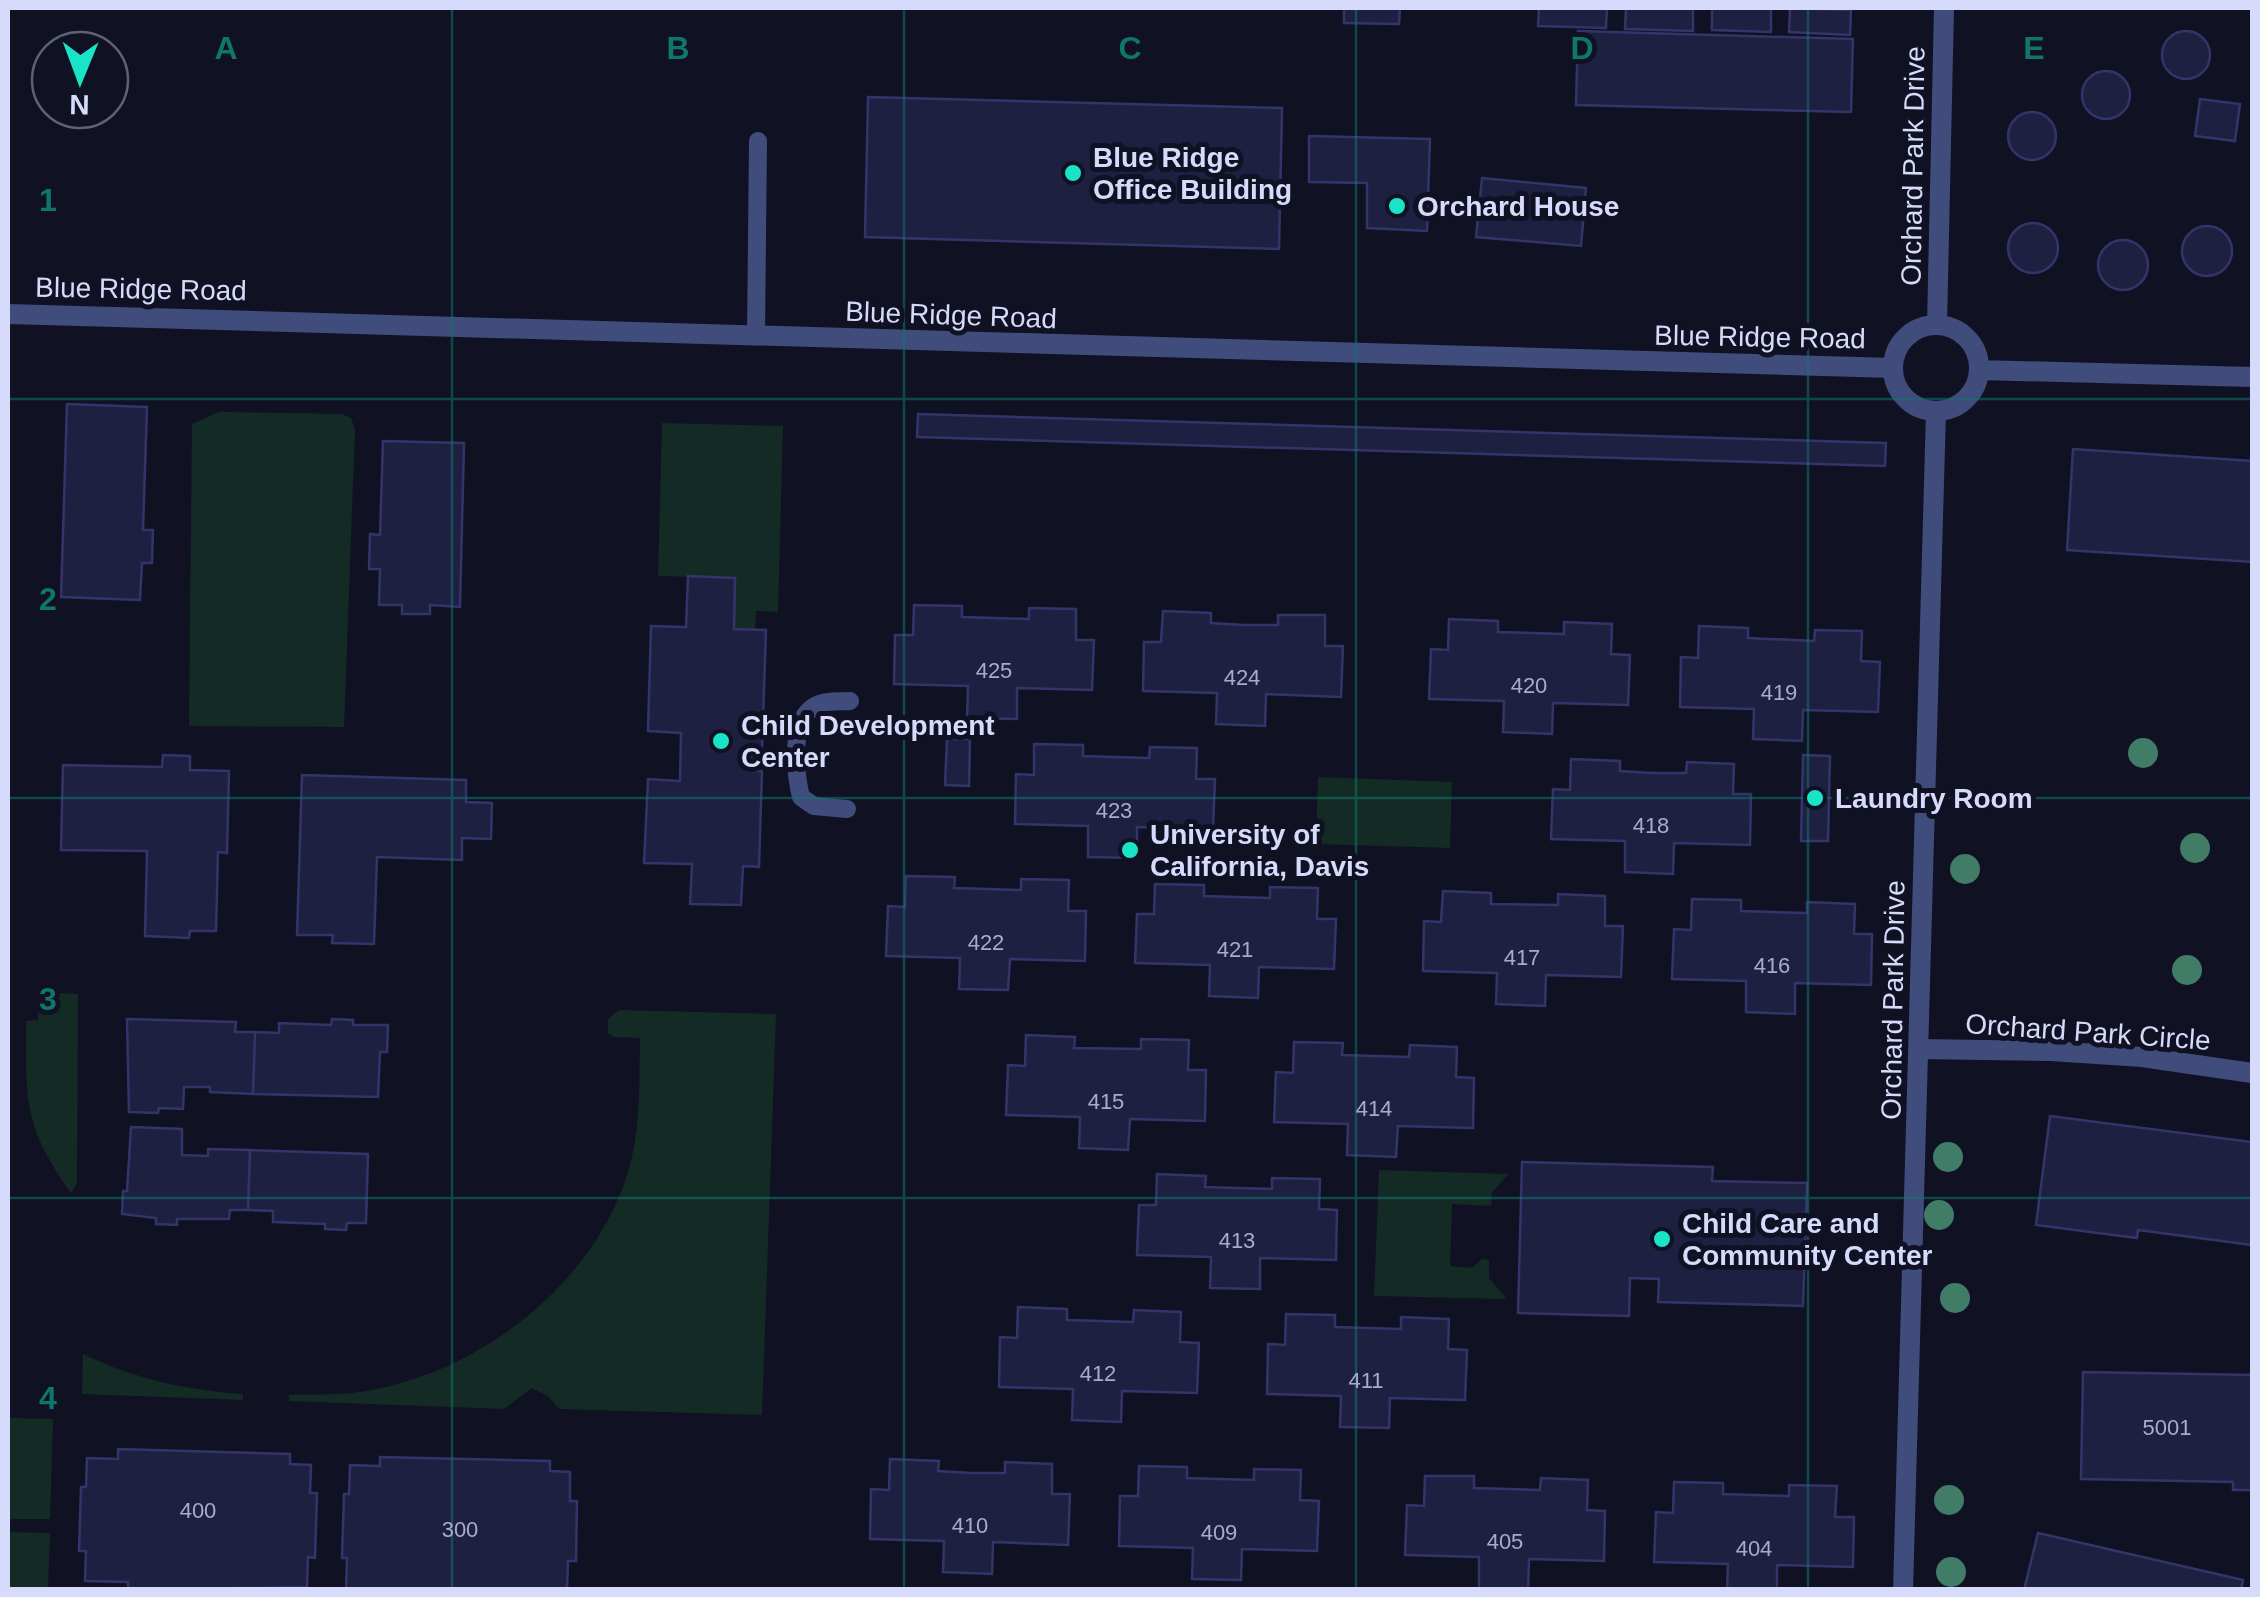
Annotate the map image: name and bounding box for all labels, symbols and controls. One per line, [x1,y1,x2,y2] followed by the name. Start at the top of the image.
[30,30,130,130] north arrow
[214,30,238,66] text: A
[666,30,690,66] text: B
[1118,30,1142,66] text: C
[1570,30,1594,66] text: D
[2023,30,2045,66] text: E
[1895,46,1931,286] street label: Orchard Park Drive
[69,89,90,120] text: N
[1093,142,1292,205] place label: Blue Ridge Office Building
[1062,162,1084,184] marker: Blue Ridge Office Building
[39,182,57,218] text: 1
[1417,191,1619,222] place label: Orchard House
[1386,195,1408,217] marker: Orchard House
[35,272,247,306] street label: Blue Ridge Road
[845,296,1057,334] street label: Blue Ridge Road
[1654,320,1866,354] street label: Blue Ridge Road
[39,581,57,617] text: 2
[976,658,1012,683] house number: 425
[1224,665,1260,690] house number: 424
[1511,673,1547,698] house number: 420
[1761,680,1797,705] house number: 419
[741,710,995,773] place label: Child Development Center
[710,730,732,752] marker: Child Development Center
[1835,783,2033,814] place label: Laundry Room
[1804,787,1826,809] marker: Laundry Room
[1096,798,1132,823] house number: 423
[1633,813,1669,838] house number: 418
[1150,819,1369,882] place label: University of California, Davis
[1119,839,1141,861] marker: University of California, Davis
[1875,880,1911,1120] street label: Orchard Park Drive
[968,930,1004,955] house number: 422
[1217,937,1253,962] house number: 421
[1504,945,1540,970] house number: 417
[1754,953,1790,978] house number: 416
[39,981,57,1017] text: 3
[1964,1008,2212,1056] street label: Orchard Park Circle
[1088,1089,1124,1114] house number: 415
[1356,1096,1392,1121] house number: 414
[1682,1208,1933,1271] place label: Child Care and Community Center
[1219,1228,1255,1253] house number: 413
[1651,1228,1673,1250] marker: Child Care and Community Center
[1080,1361,1116,1386] house number: 412
[1348,1368,1384,1393] house number: 411
[39,1380,57,1416] text: 4
[2143,1415,2191,1440] house number: 5001
[180,1498,216,1523] house number: 400
[952,1513,988,1538] house number: 410
[442,1517,478,1542] house number: 300
[1201,1520,1237,1545] house number: 409
[1487,1529,1523,1554] house number: 405
[1736,1536,1772,1561] house number: 404

